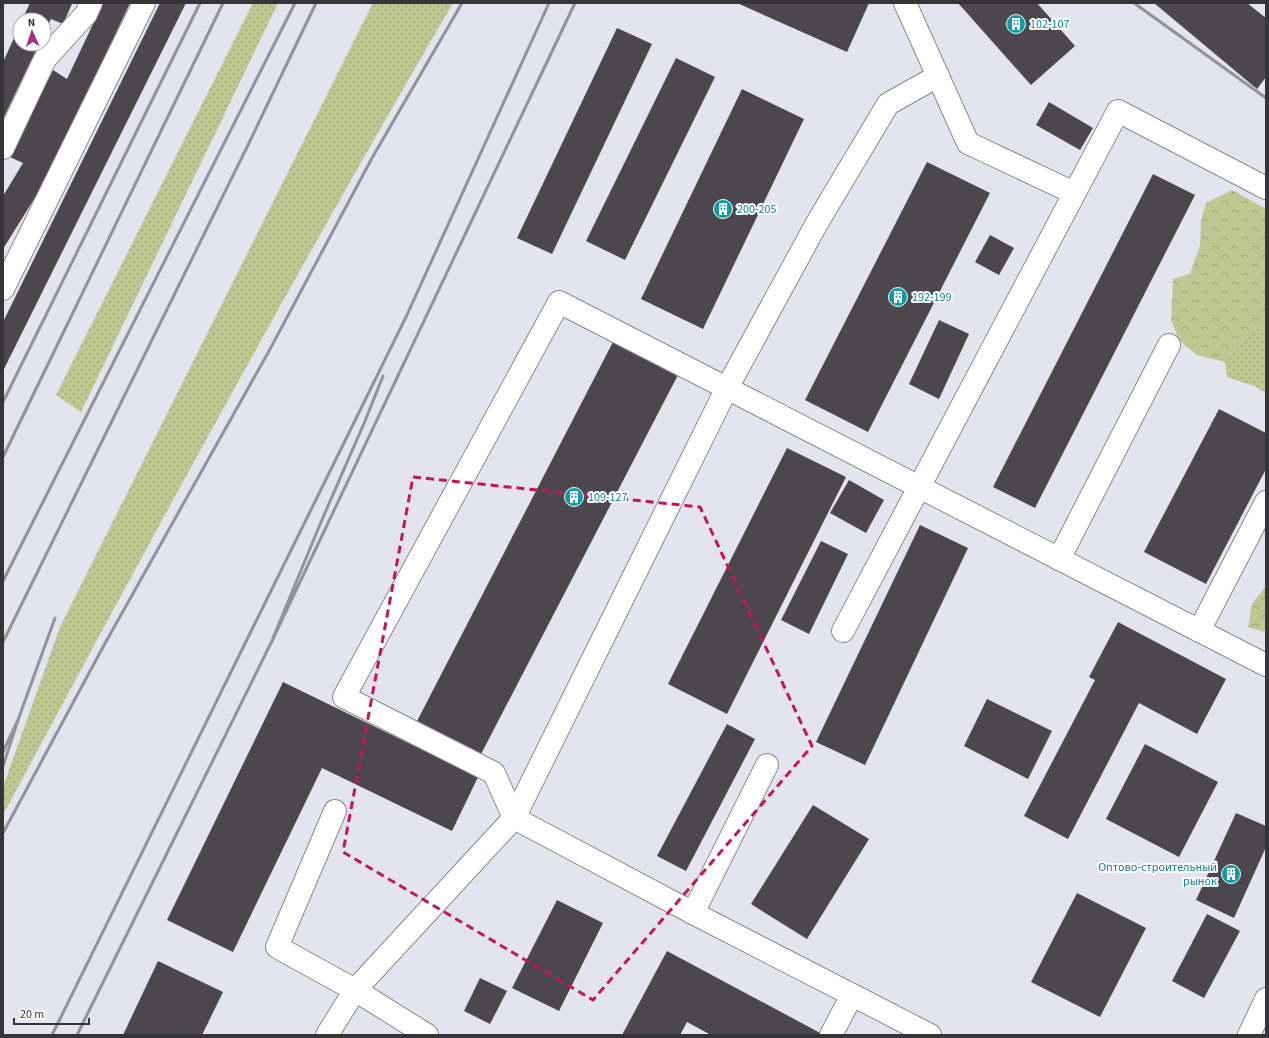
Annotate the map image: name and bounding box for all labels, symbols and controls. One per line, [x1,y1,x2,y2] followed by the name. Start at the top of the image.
[12,12,52,52] north arrow
[1005,13,1027,35] building icon: 102-107
[27,15,36,30] text: N
[1030,16,1070,33] place label: 102-107
[712,198,734,220] building icon: 200-205
[737,201,777,218] place label: 200-205
[887,286,909,308] building icon: 192-199
[912,289,952,306] place label: 192-199
[563,486,585,508] building icon: 109-127
[588,489,628,506] place label: 109-127
[1098,859,1217,890] place label: Оптово-строительный рынок
[1220,863,1242,885] building icon: Оптово-строительный рынок
[14,1000,89,1026] scale bar
[20,1006,44,1023] text: 20 m

